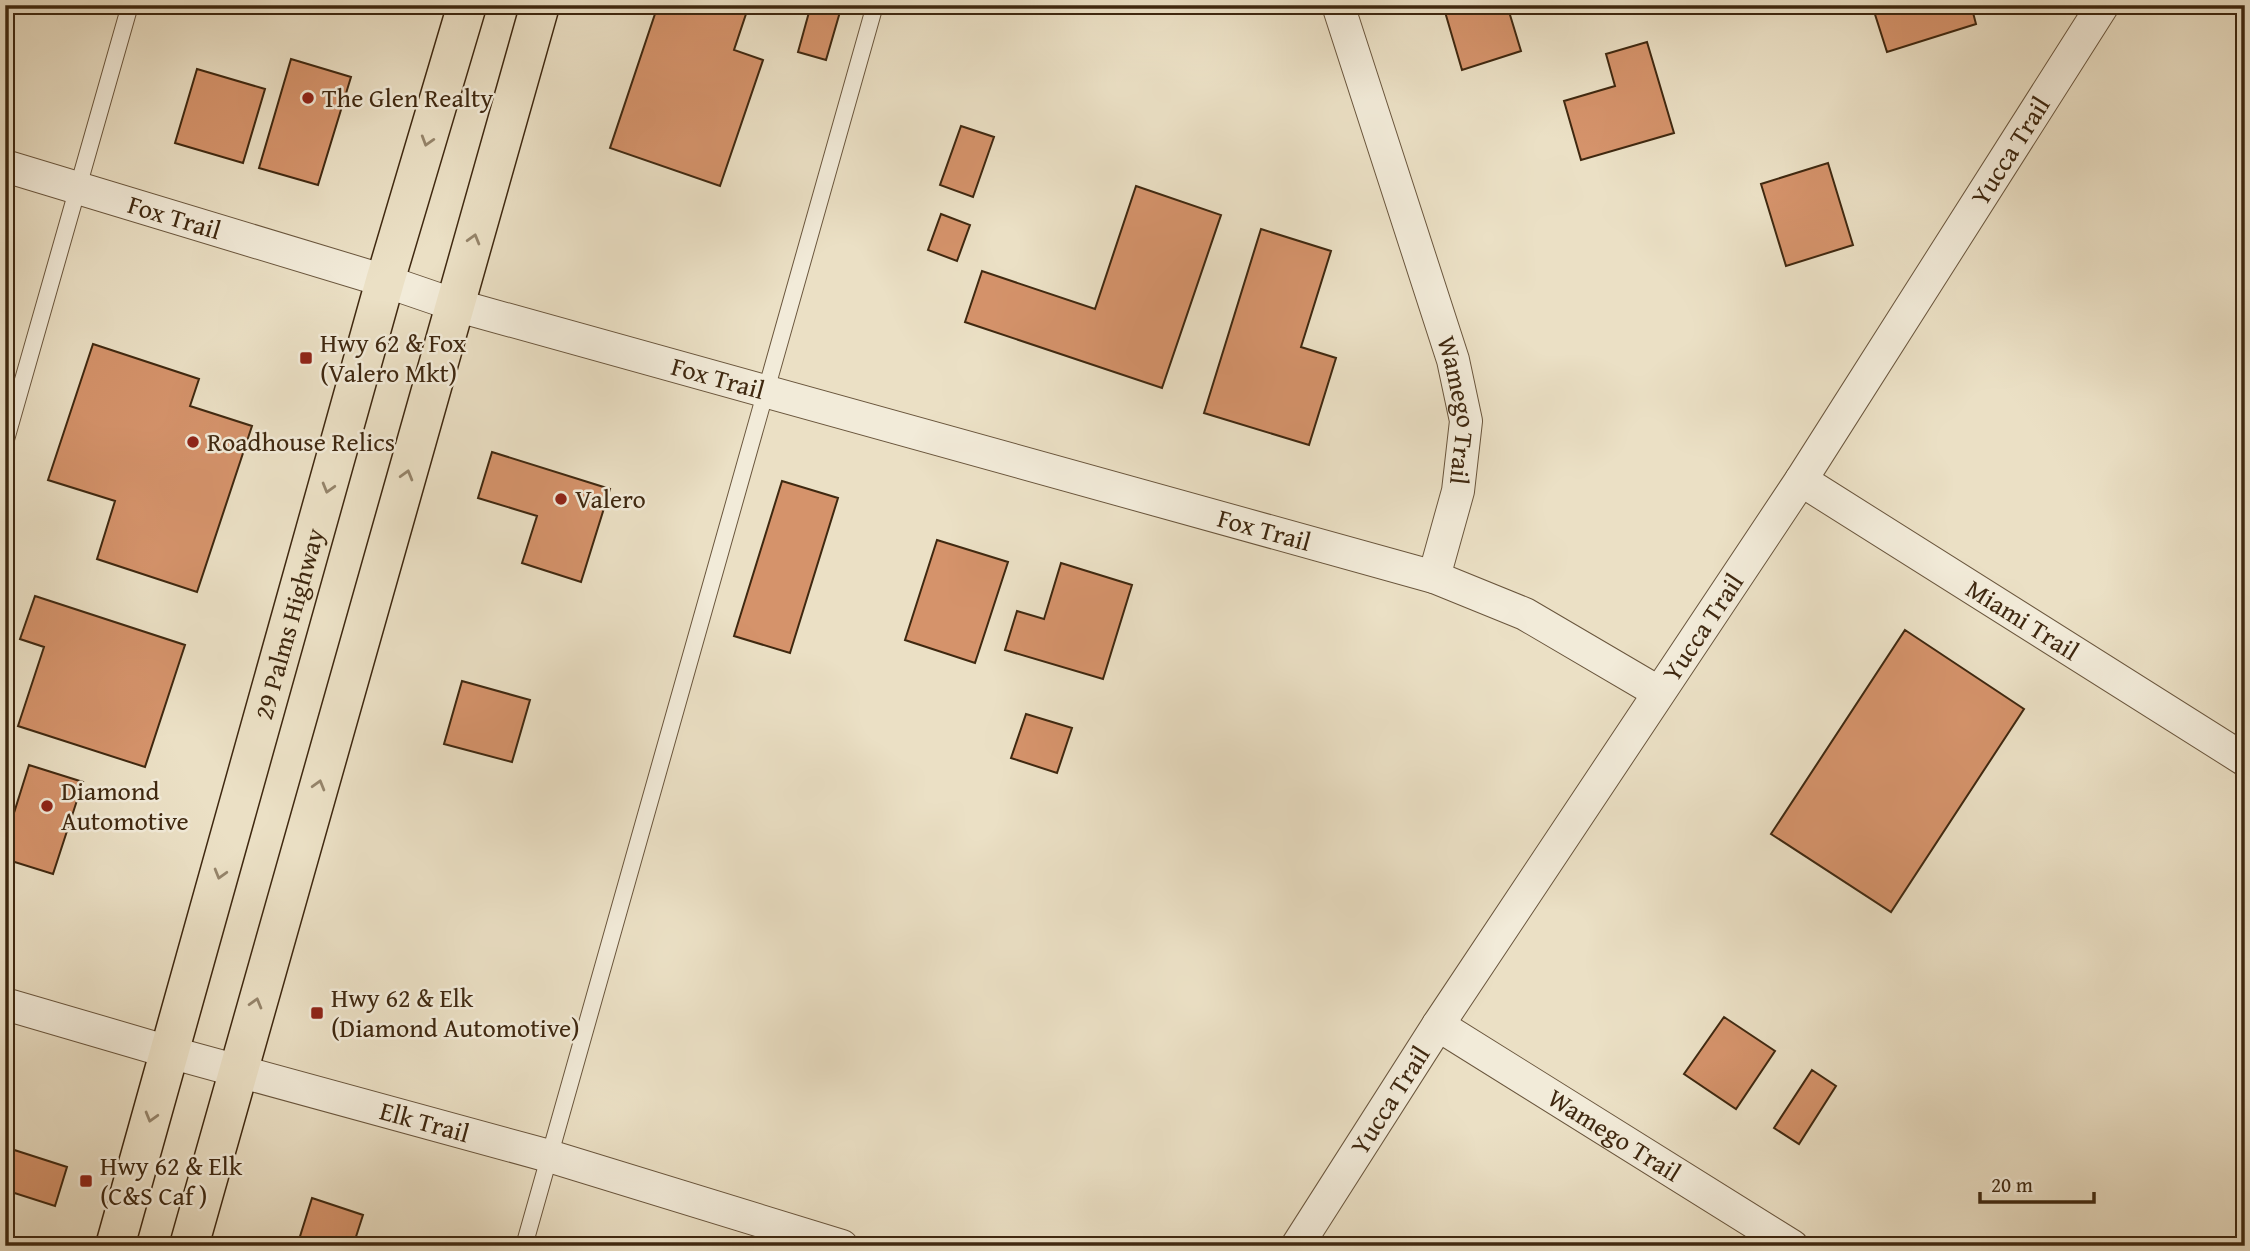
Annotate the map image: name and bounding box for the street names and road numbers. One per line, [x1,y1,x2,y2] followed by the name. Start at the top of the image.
[1960,88,2059,213] street label: Yucca Trail
[123,184,226,249] street label: Fox Trail
[1427,330,1487,487] street label: Wamego Trail
[667,346,769,409] street label: Fox Trail
[1213,498,1316,561] street label: Fox Trail
[243,524,334,724] street label: 29 Palms Highway
[1652,565,1753,689] street label: Yucca Trail
[1959,569,2087,670] street label: Miami Trail
[1340,1038,1439,1162] street label: Yucca Trail
[1540,1078,1689,1191] street label: Wamego Trail
[376,1091,474,1152] street label: Elk Trail

